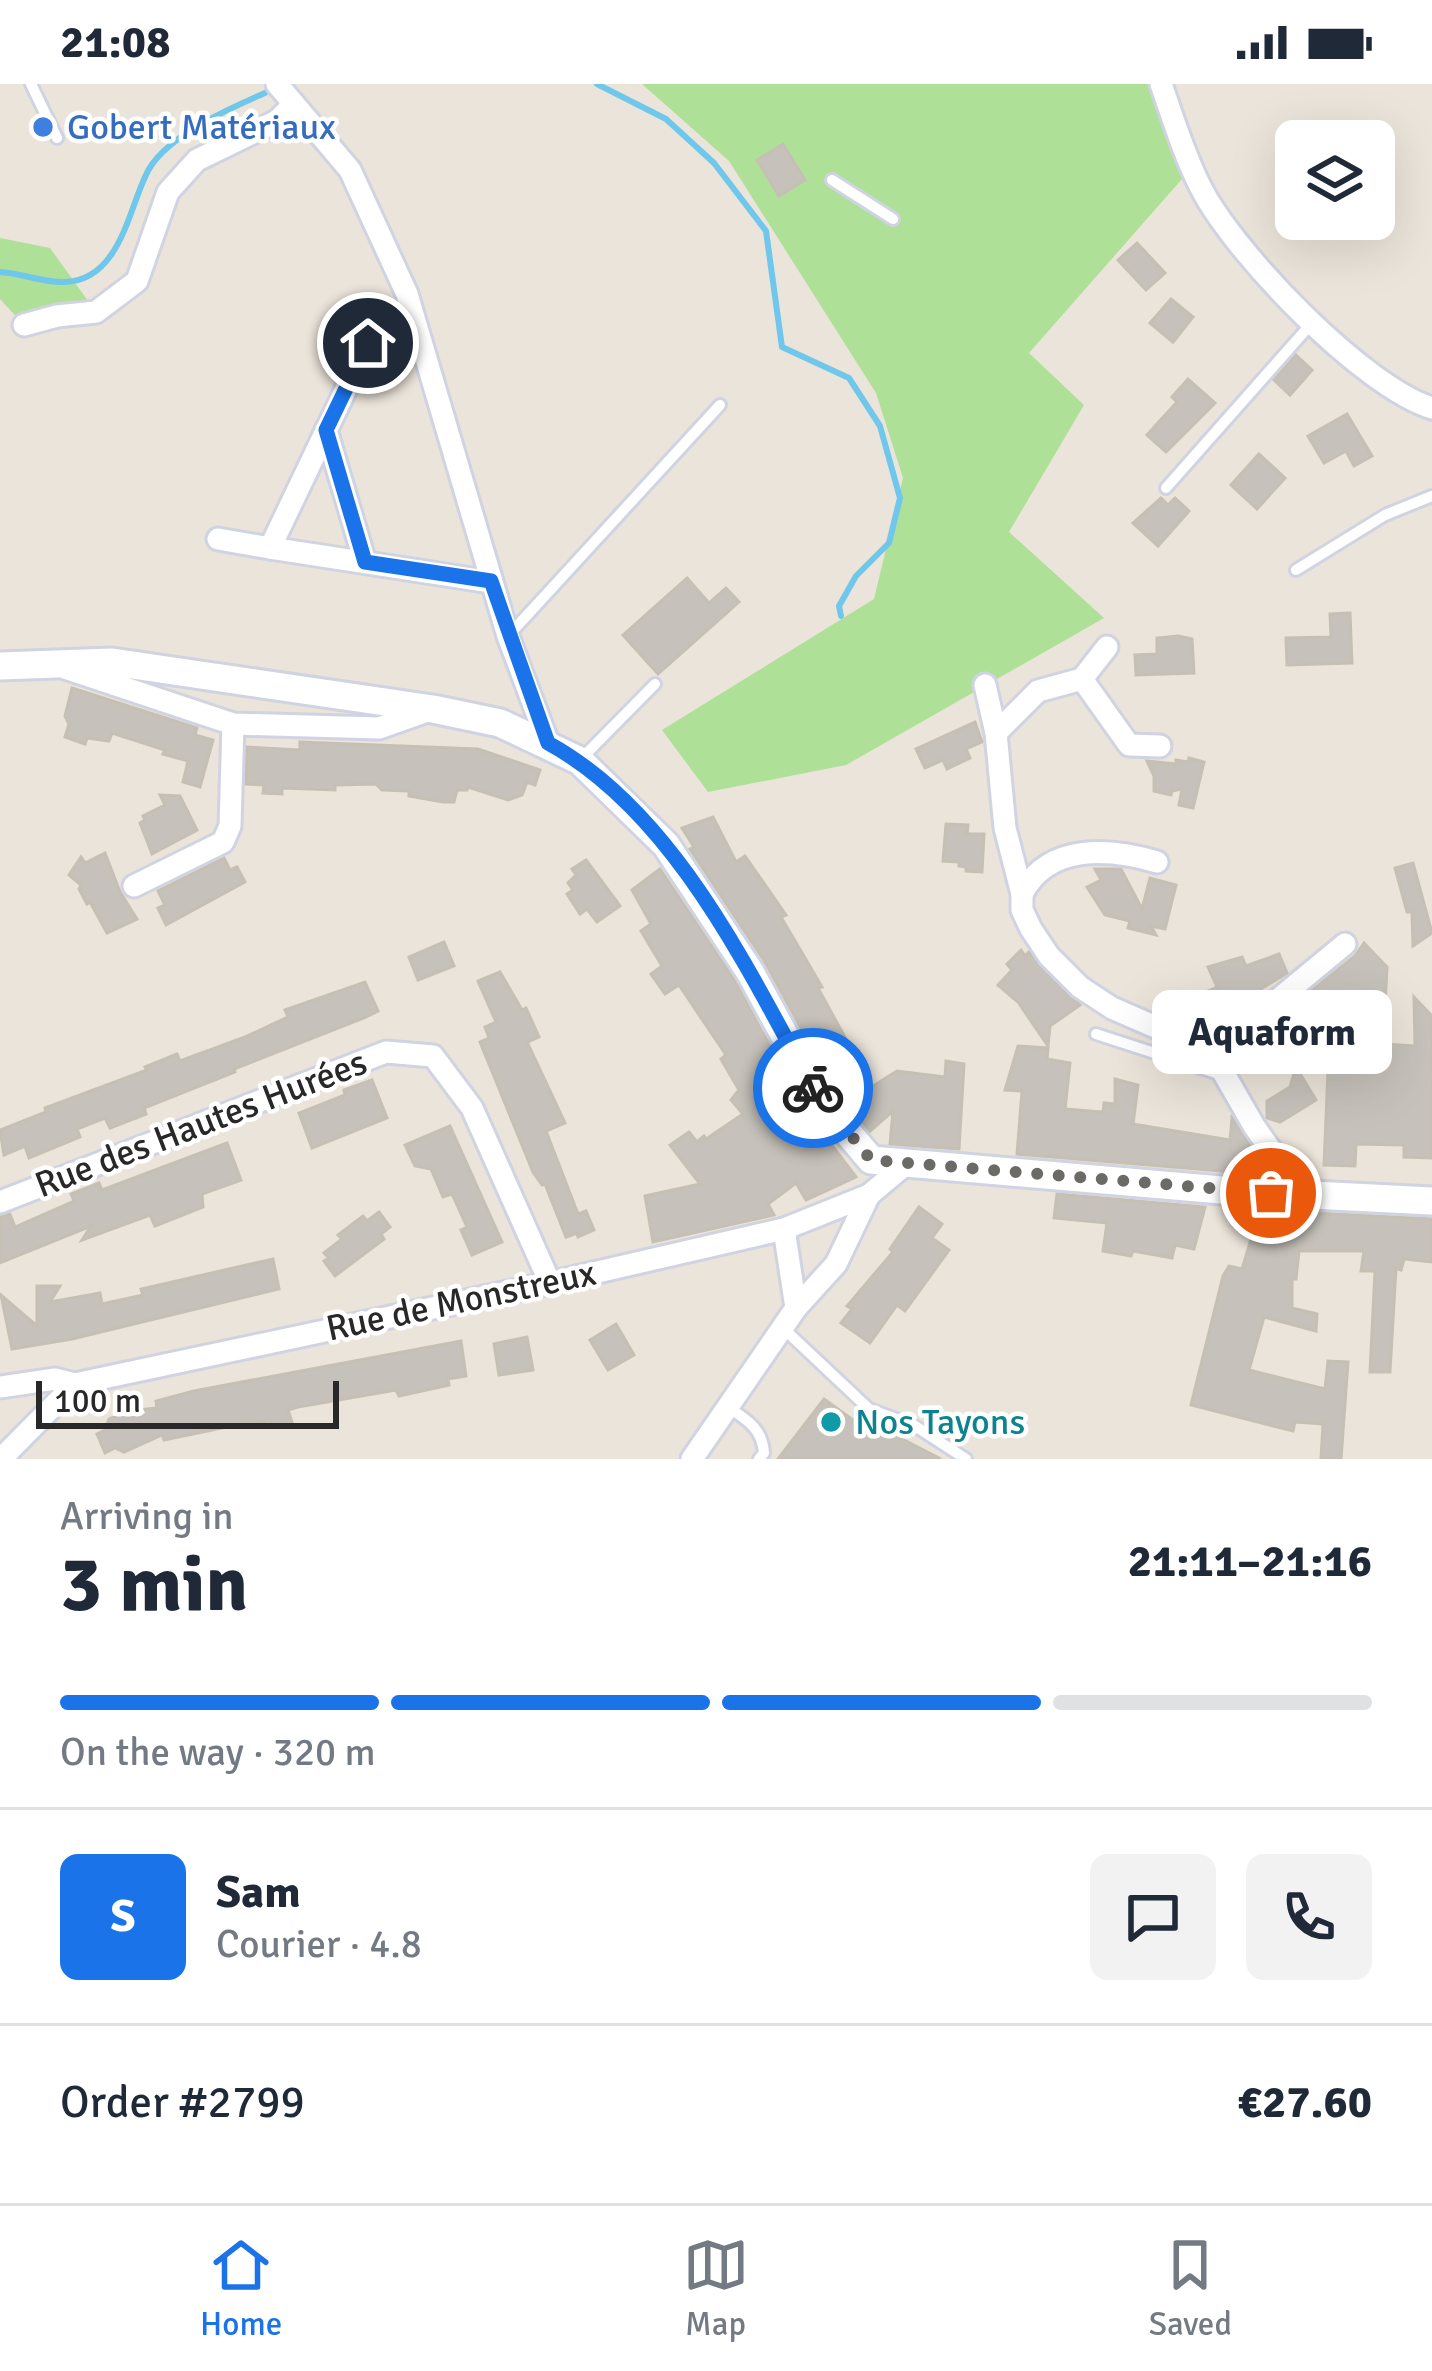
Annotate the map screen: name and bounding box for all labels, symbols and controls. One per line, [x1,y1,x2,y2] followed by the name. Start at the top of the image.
[60,15,170,70] text: 21:08
[67,105,336,150] place label: Gobert Matériaux
[30,114,56,140] marker: Gobert Matériaux
[1275,120,1395,240] map controls
[1275,120,1395,240] button: layers
[317,292,419,394] pin
[335,310,401,376] icon: home
[1151,989,1391,1073] callout: Aquaform
[1188,1008,1356,1056] text: Aquaform
[753,1028,873,1148] courier
[29,1040,373,1208] street label: Rue des Hautes Hurées
[780,1055,846,1121] icon: bike
[1220,1142,1322,1244] pin
[1238,1160,1304,1226] icon: bag
[322,1250,600,1351] street label: Rue de Monstreux
[36,1375,339,1428] scale bar
[54,1381,141,1422] text: 100 m
[855,1400,1025,1445] place label: Nos Tayons
[818,1409,844,1435] marker: Nos Tayons
[60,1492,234,1540] text: Arriving in
[1128,1534,1372,1589] text: 21:11–21:16
[60,1537,248,1633] text: 3 min
[60,1728,376,1776] text: On the way · 320 m
[1090,1854,1216,1980] button: chat
[1246,1854,1372,1980] button: phone
[216,1865,301,1920] text: Sam
[110,1889,136,1944] text: S
[216,1920,422,1968] text: Courier · 4.8
[60,2075,305,2130] text: Order #2799
[1238,2075,1372,2130] text: €27.60
[200,2232,282,2345] tab: Home
[683,2232,749,2345] tab: Map
[1149,2232,1232,2345] tab: Saved

